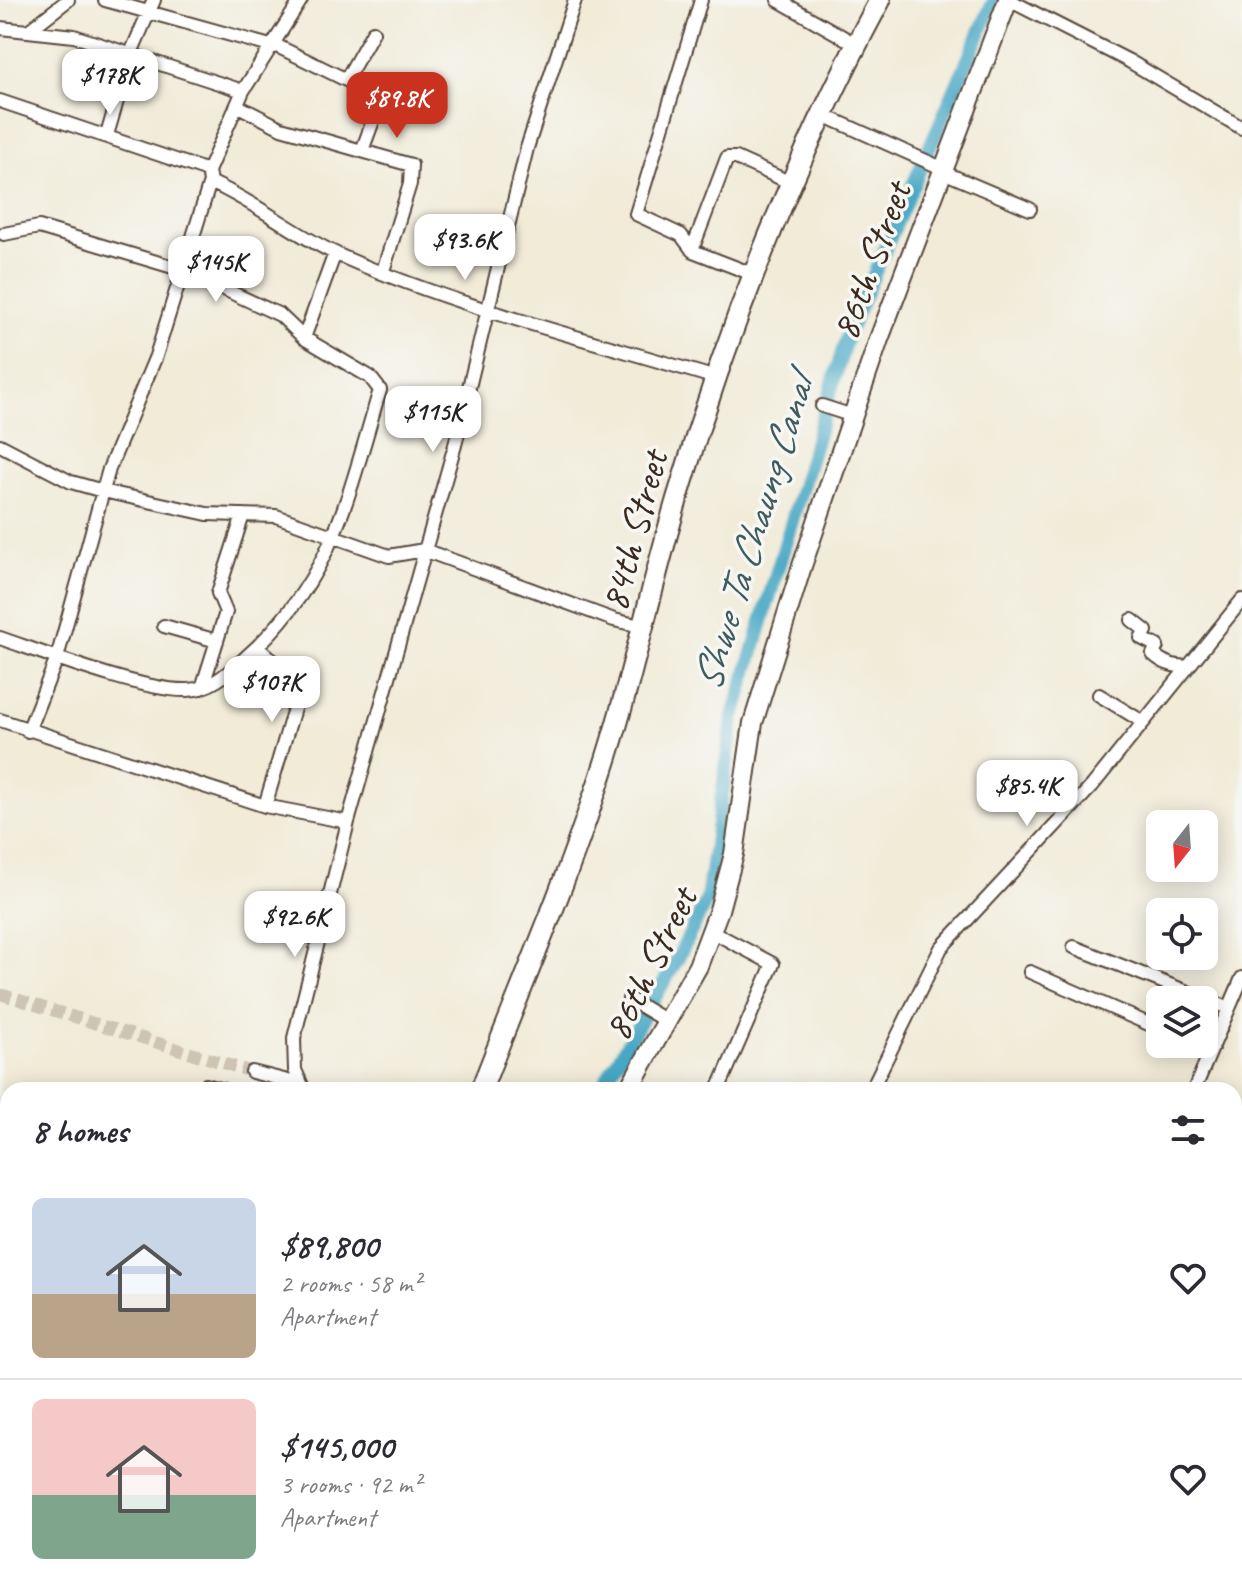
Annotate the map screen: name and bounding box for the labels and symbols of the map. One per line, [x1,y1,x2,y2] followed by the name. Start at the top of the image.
[54,49,166,117] pin: $178K
[332,72,462,140] pin: $89.8K
[820,172,924,346] street label: 86th Street
[400,214,530,282] pin: $93.6K
[160,236,272,304] pin: $145K
[680,359,830,697] water label: Shwe Ta Chaung Canal
[377,386,489,454] pin: $115K
[589,442,680,616] street label: 84th Street
[216,656,328,724] pin: $107K
[962,760,1092,828] pin: $85.4K
[1146,810,1218,882] north arrow
[592,876,710,1048] street label: 86th Street
[230,891,360,959] pin: $92.6K

